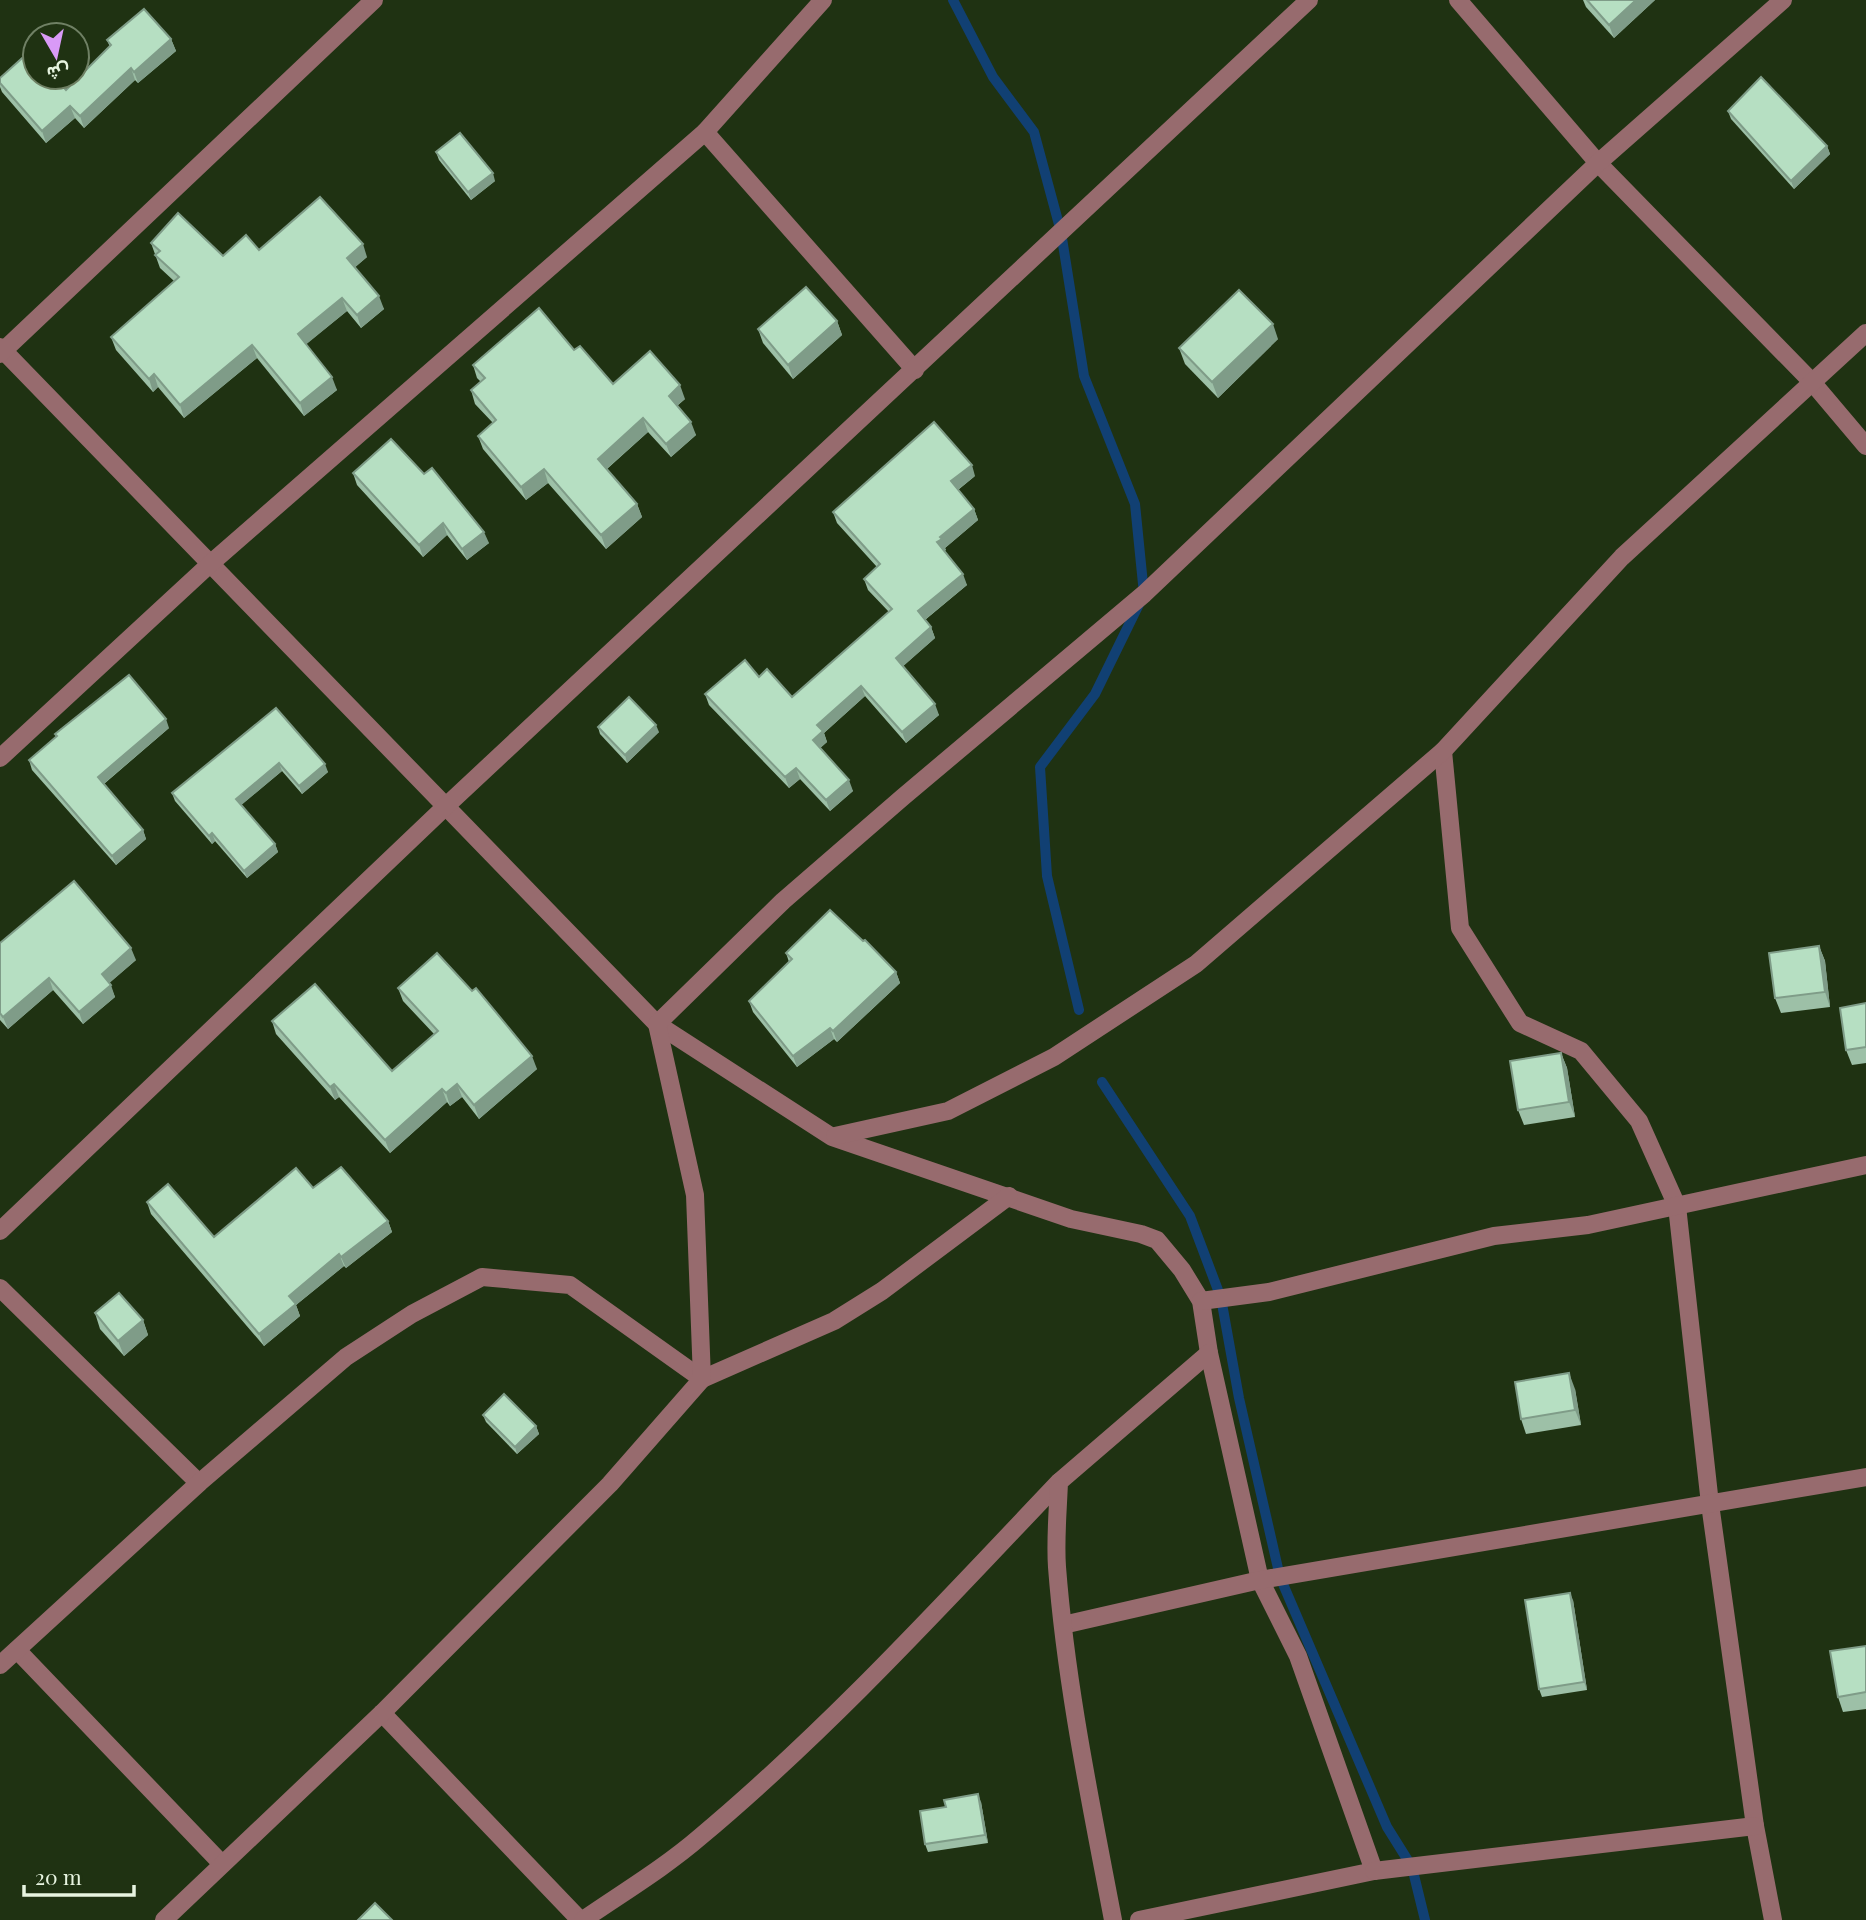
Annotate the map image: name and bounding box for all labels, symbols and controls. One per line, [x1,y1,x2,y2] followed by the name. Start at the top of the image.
[21,21,91,91] north arrow
[45,59,72,88] text: ش
[24,1854,135,1898] scale bar
[35,1862,82,1890] text: 20 m

